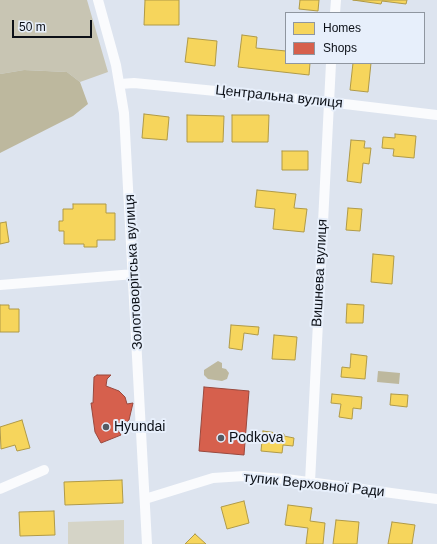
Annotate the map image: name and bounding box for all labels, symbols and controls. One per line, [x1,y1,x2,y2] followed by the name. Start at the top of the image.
[14,12,94,38] scale bar
[285,12,425,64] legend
[19,20,46,34] text: 50 m
[323,21,361,35] text: Homes
[323,41,357,55] text: Shops
[214,82,344,112] street label: Центральна вулиця
[122,194,146,350] street label: Золотоворітська вулиця
[309,218,331,328] street label: Вишнева вулиця
[114,419,165,435] place label: Hyundai
[101,422,111,432] marker: Hyundai
[229,430,283,446] place label: Podkova
[216,433,226,443] marker: Podkova
[243,469,385,501] street label: тупик Верховної Ради

